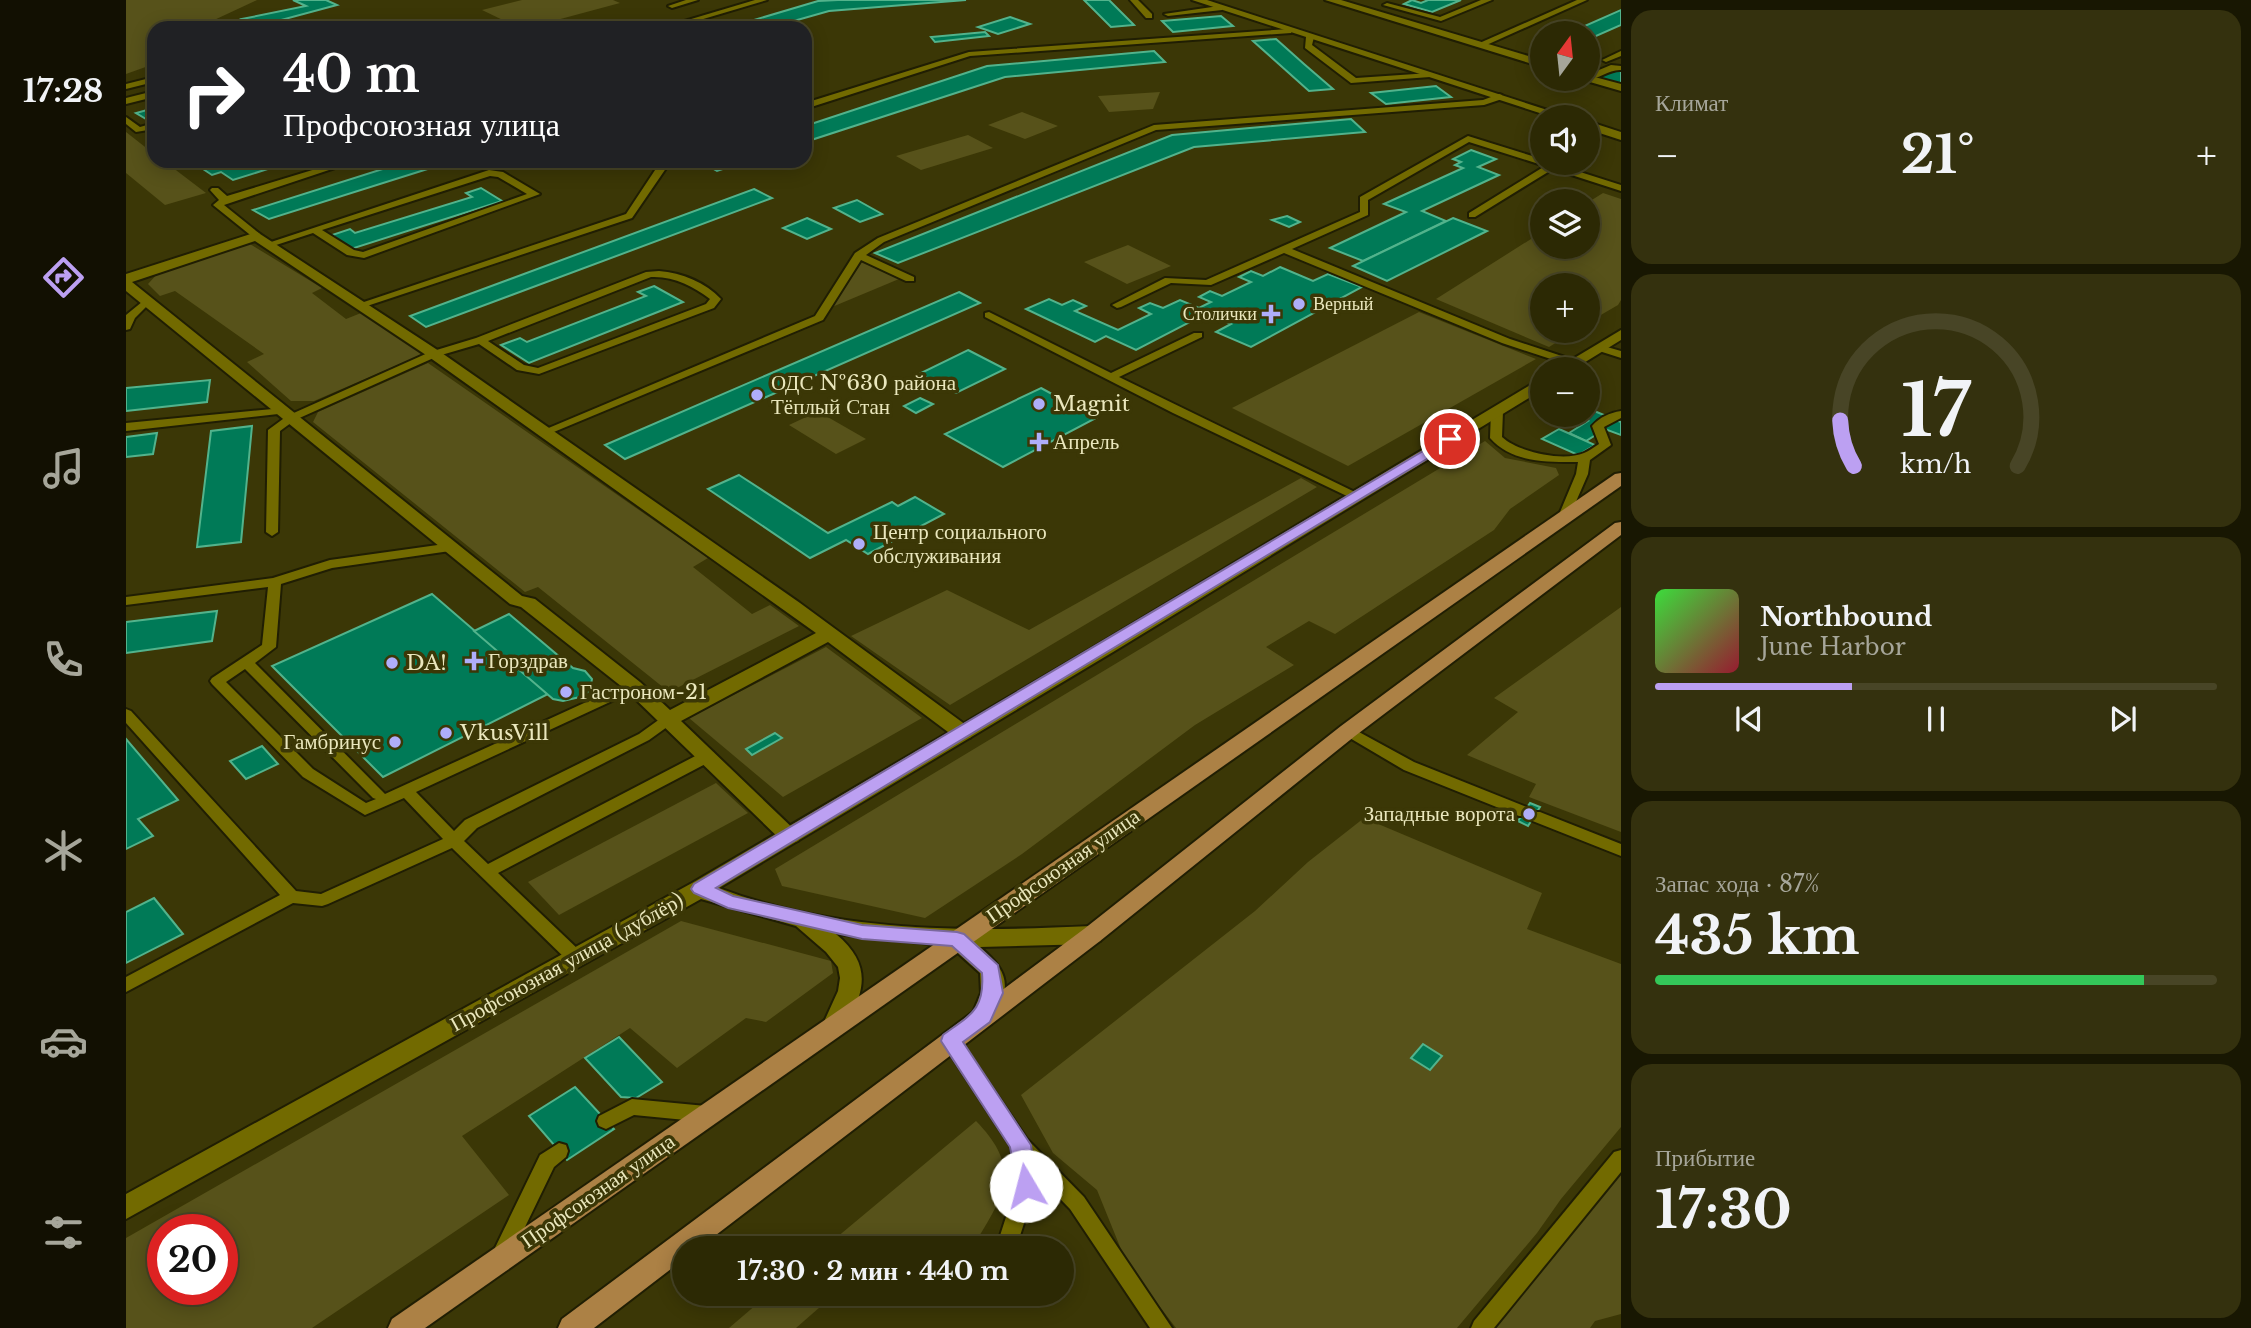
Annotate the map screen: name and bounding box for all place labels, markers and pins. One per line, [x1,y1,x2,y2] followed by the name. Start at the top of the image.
[1313,293,1374,315] place label: Верный
[1291,296,1307,312] marker: Верный
[1183,303,1257,325] place label: Столички
[1263,306,1279,322] marker: Столички
[771,370,957,420] place label: ОДС №630 района Тёплый Стан
[749,387,765,403] marker: ОДС №630 района Тёплый Стан
[1053,391,1130,417] place label: Magnit
[1031,396,1047,412] marker: Magnit
[1420,409,1480,469] pin
[1053,429,1119,455] place label: Апрель
[1031,434,1047,450] marker: Апрель
[873,519,1047,569] place label: Центр социального обслуживания
[851,536,867,552] marker: Центр социального обслуживания
[488,648,568,674] place label: Горздрав
[406,650,447,676] place label: DA!
[466,653,482,669] marker: Горздрав
[384,655,400,671] marker: DA!
[580,679,707,705] place label: Гастроном-21
[558,684,574,700] marker: Гастроном-21
[459,720,549,746] place label: VkusVill
[438,725,454,741] marker: VkusVill
[283,729,381,755] place label: Гамбринус
[387,734,403,750] marker: Гамбринус
[1364,801,1516,827] place label: Западные ворота
[1521,806,1537,822] marker: Западные ворота

